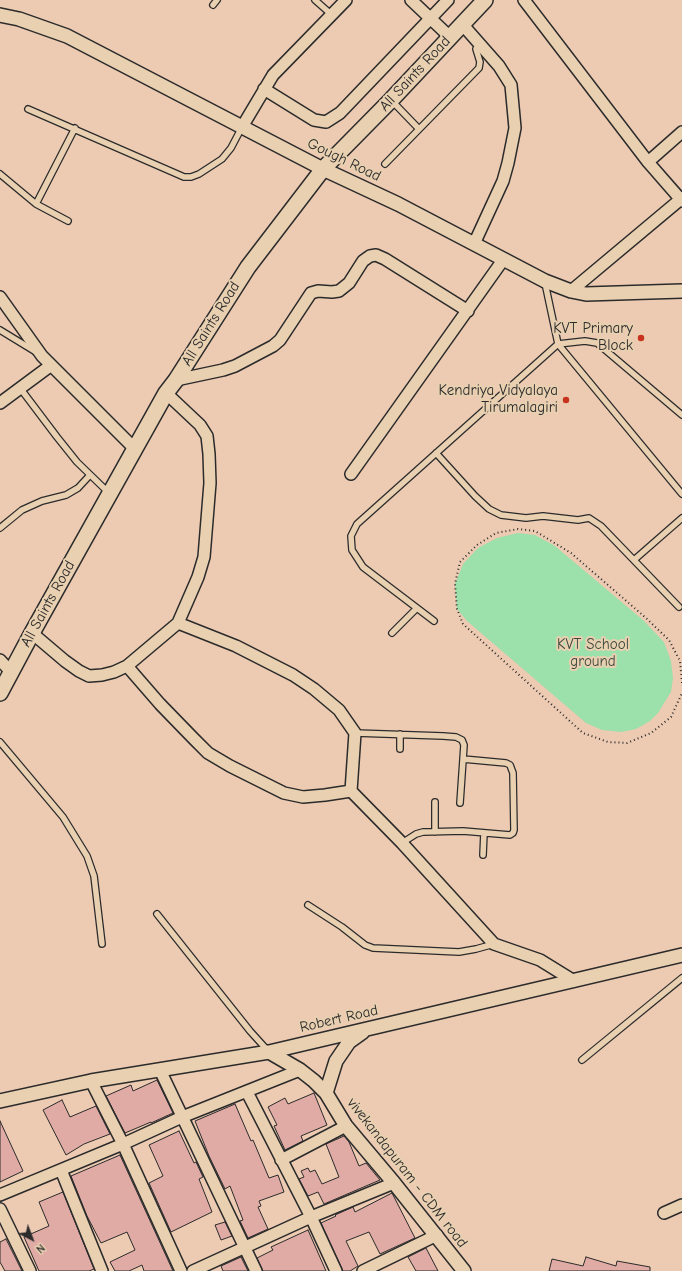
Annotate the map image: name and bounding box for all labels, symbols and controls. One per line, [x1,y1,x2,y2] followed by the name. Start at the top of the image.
[376,33,454,115] street label: All Saints Road
[304,134,384,186] street label: Gough Road
[178,279,244,369] street label: All Saints Road
[553,320,633,355] place label: KVT Primary Block
[636,333,646,343] marker: KVT Primary Block
[438,382,558,417] place label: Kendriya Vidyalaya Tirumalagiri
[561,395,571,405] marker: Kendriya Vidyalaya Tirumalagiri
[17,558,79,650] street label: All Saints Road
[557,636,629,671] park label: KVT School ground
[298,1001,380,1037] street label: Robert Road
[343,1095,471,1251] street label: vivekandapuram - CDM road
[12,1219,52,1259] north arrow
[33,1241,47,1256] text: N

